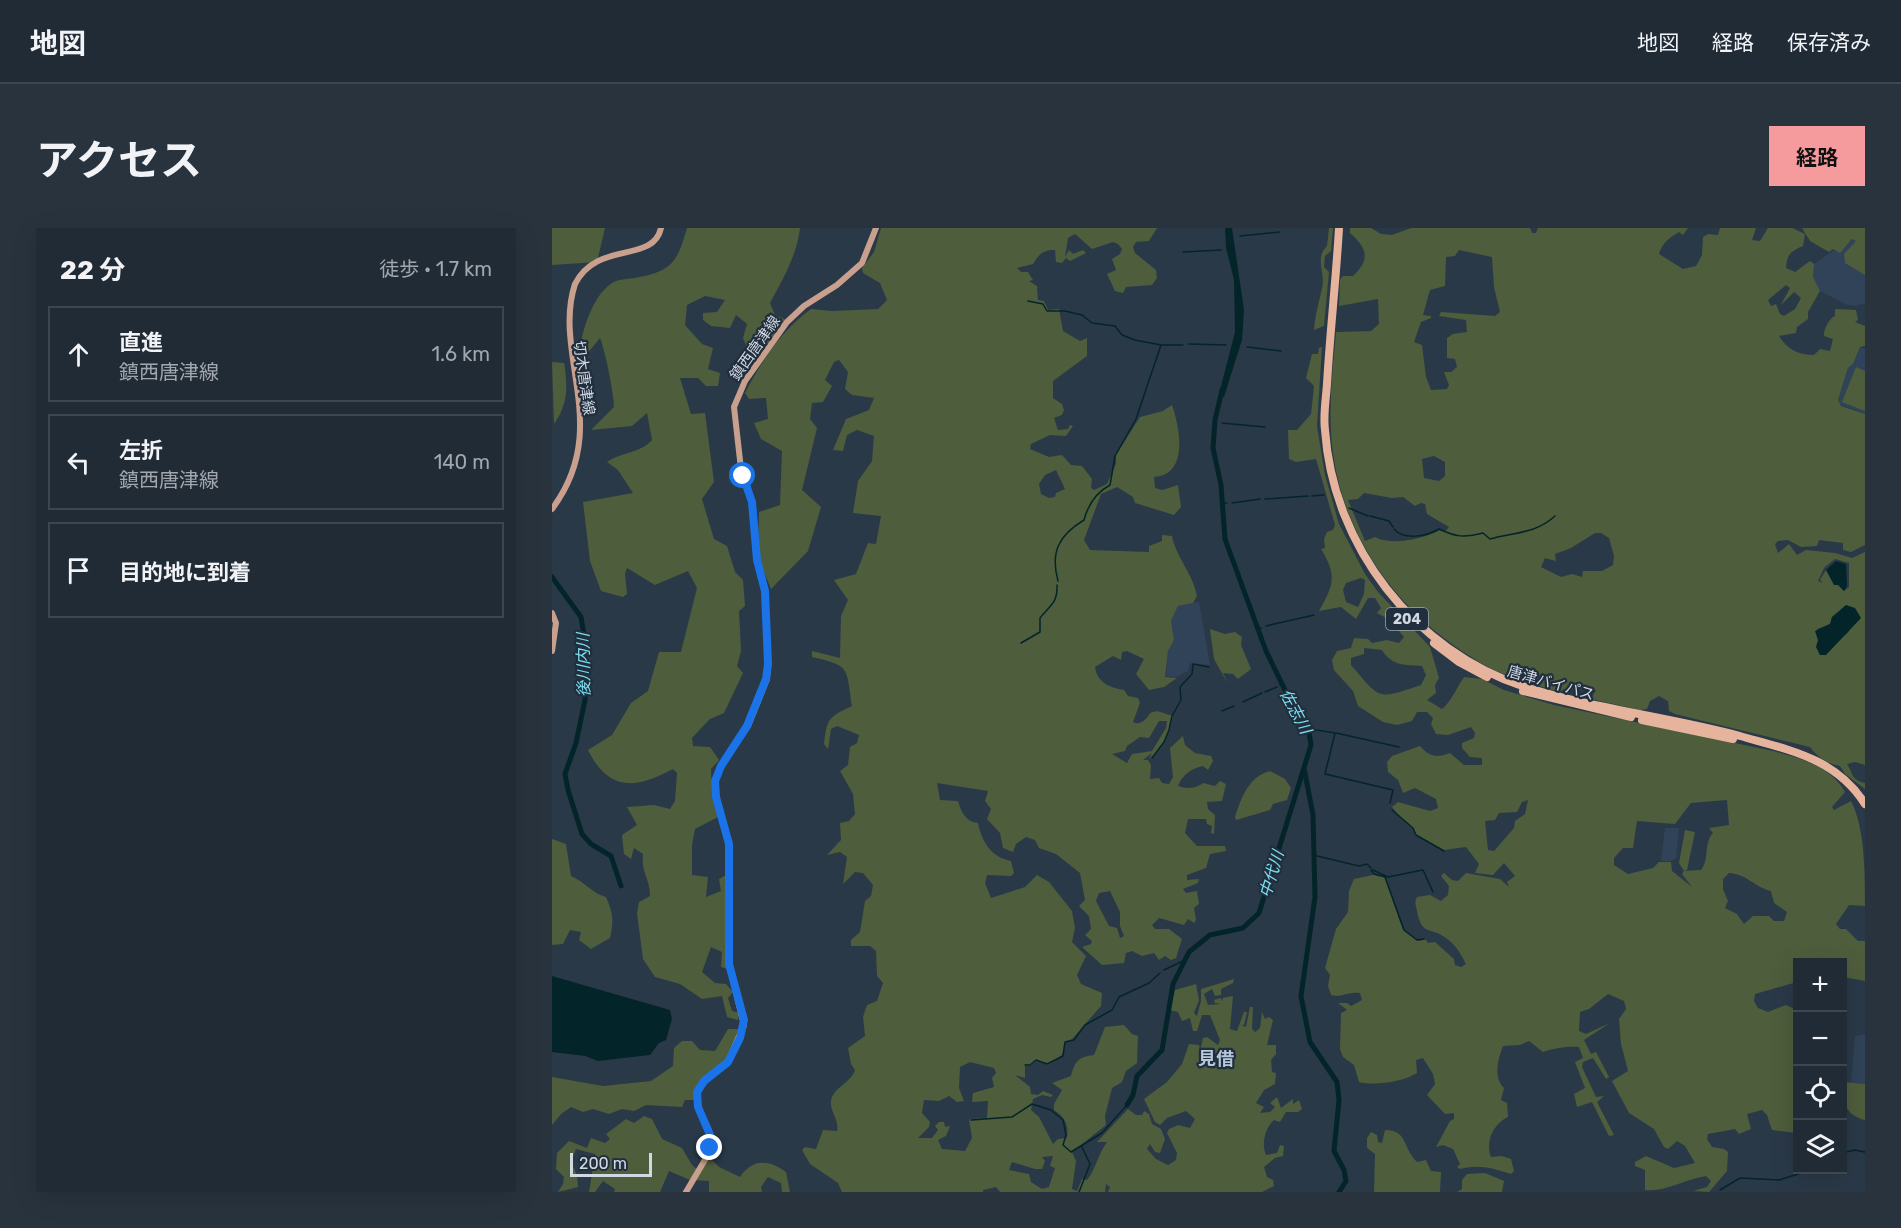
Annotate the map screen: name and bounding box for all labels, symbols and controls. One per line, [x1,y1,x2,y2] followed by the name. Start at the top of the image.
[30,27,86,60] text: 地図
[1637,30,1679,55] text: 地図
[1712,30,1754,55] text: 経路
[1787,30,1871,55] text: 保存済み
[1769,126,1865,186] button: 経路
[36,136,202,186] text: アクセス
[60,255,125,286] text: 22 分
[379,257,492,281] text: 徒歩 · 1.7 km
[726,312,784,384] street label: 鎮西唐津線
[119,329,163,356] text: 直進
[62,338,95,371] icon: ahead
[570,340,598,416] street label: 切木唐津線
[432,342,490,366] text: 1.6 km
[119,360,219,384] text: 鎮西唐津線
[119,437,163,464] text: 左折
[62,446,95,479] icon: left
[434,450,490,474] text: 140 m
[729,462,755,488] route start
[119,468,219,492] text: 鎮西唐津線
[62,554,95,587] icon: arrive
[119,559,251,586] text: 目的地に到着
[1386,608,1428,630] road number: 204
[573,631,594,697] water label: 後川内川
[1505,662,1597,704] street label: 唐津バイパス
[1276,686,1316,739] water label: 佐志川
[1255,847,1288,900] water label: 中代川
[1793,958,1847,1174] map controls
[1793,958,1847,1012] button: +
[1793,1012,1847,1066] button: −
[1198,1048,1234,1070] district label: 見借
[1793,1066,1847,1120] button: locate
[1793,1120,1847,1174] button: layers
[696,1134,722,1160] route end
[570,1150,652,1178] scale bar
[579,1154,627,1173] text: 200 m

